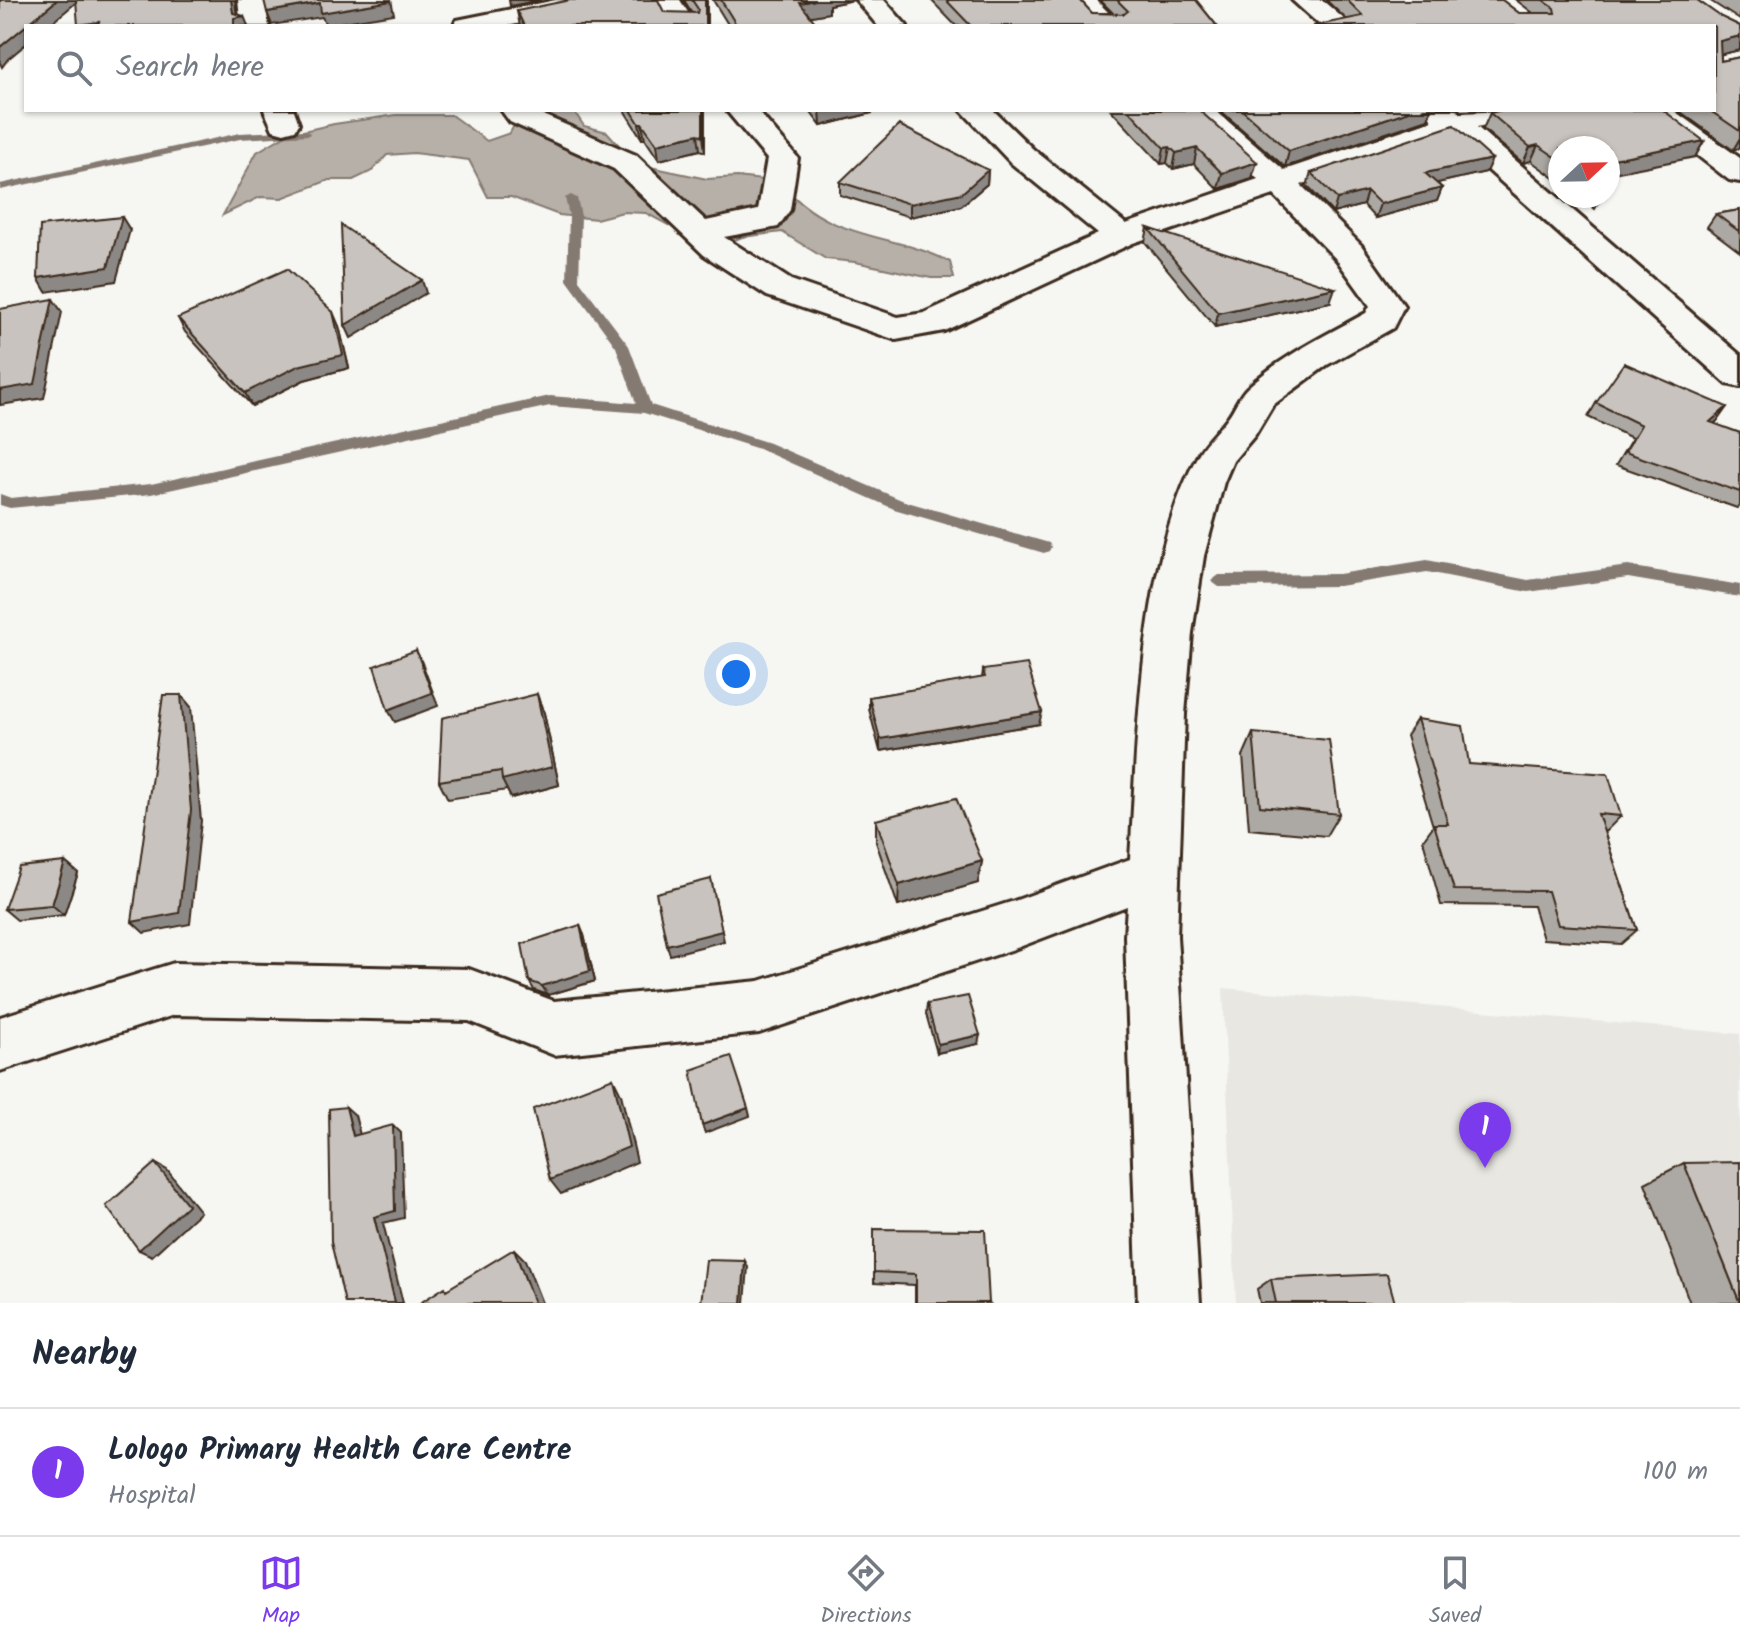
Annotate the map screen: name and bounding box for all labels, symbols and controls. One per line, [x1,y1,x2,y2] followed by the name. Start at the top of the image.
[24,24,1716,112] search box
[116,44,264,92] text: Search here
[52,46,96,90] icon: search
[1548,136,1620,208] north arrow
[716,654,756,694] your location
[1459,1102,1511,1168] pin: 1
[32,1328,137,1382] text: Nearby
[108,1427,571,1475] text: Lologo Primary Health Care Centre
[54,1451,62,1493] text: 1
[1643,1451,1708,1493] text: 100 m
[108,1475,196,1517] text: Hospital
[259,1551,303,1634] tab: Map
[820,1551,912,1634] tab: Directions
[1429,1551,1481,1634] tab: Saved

